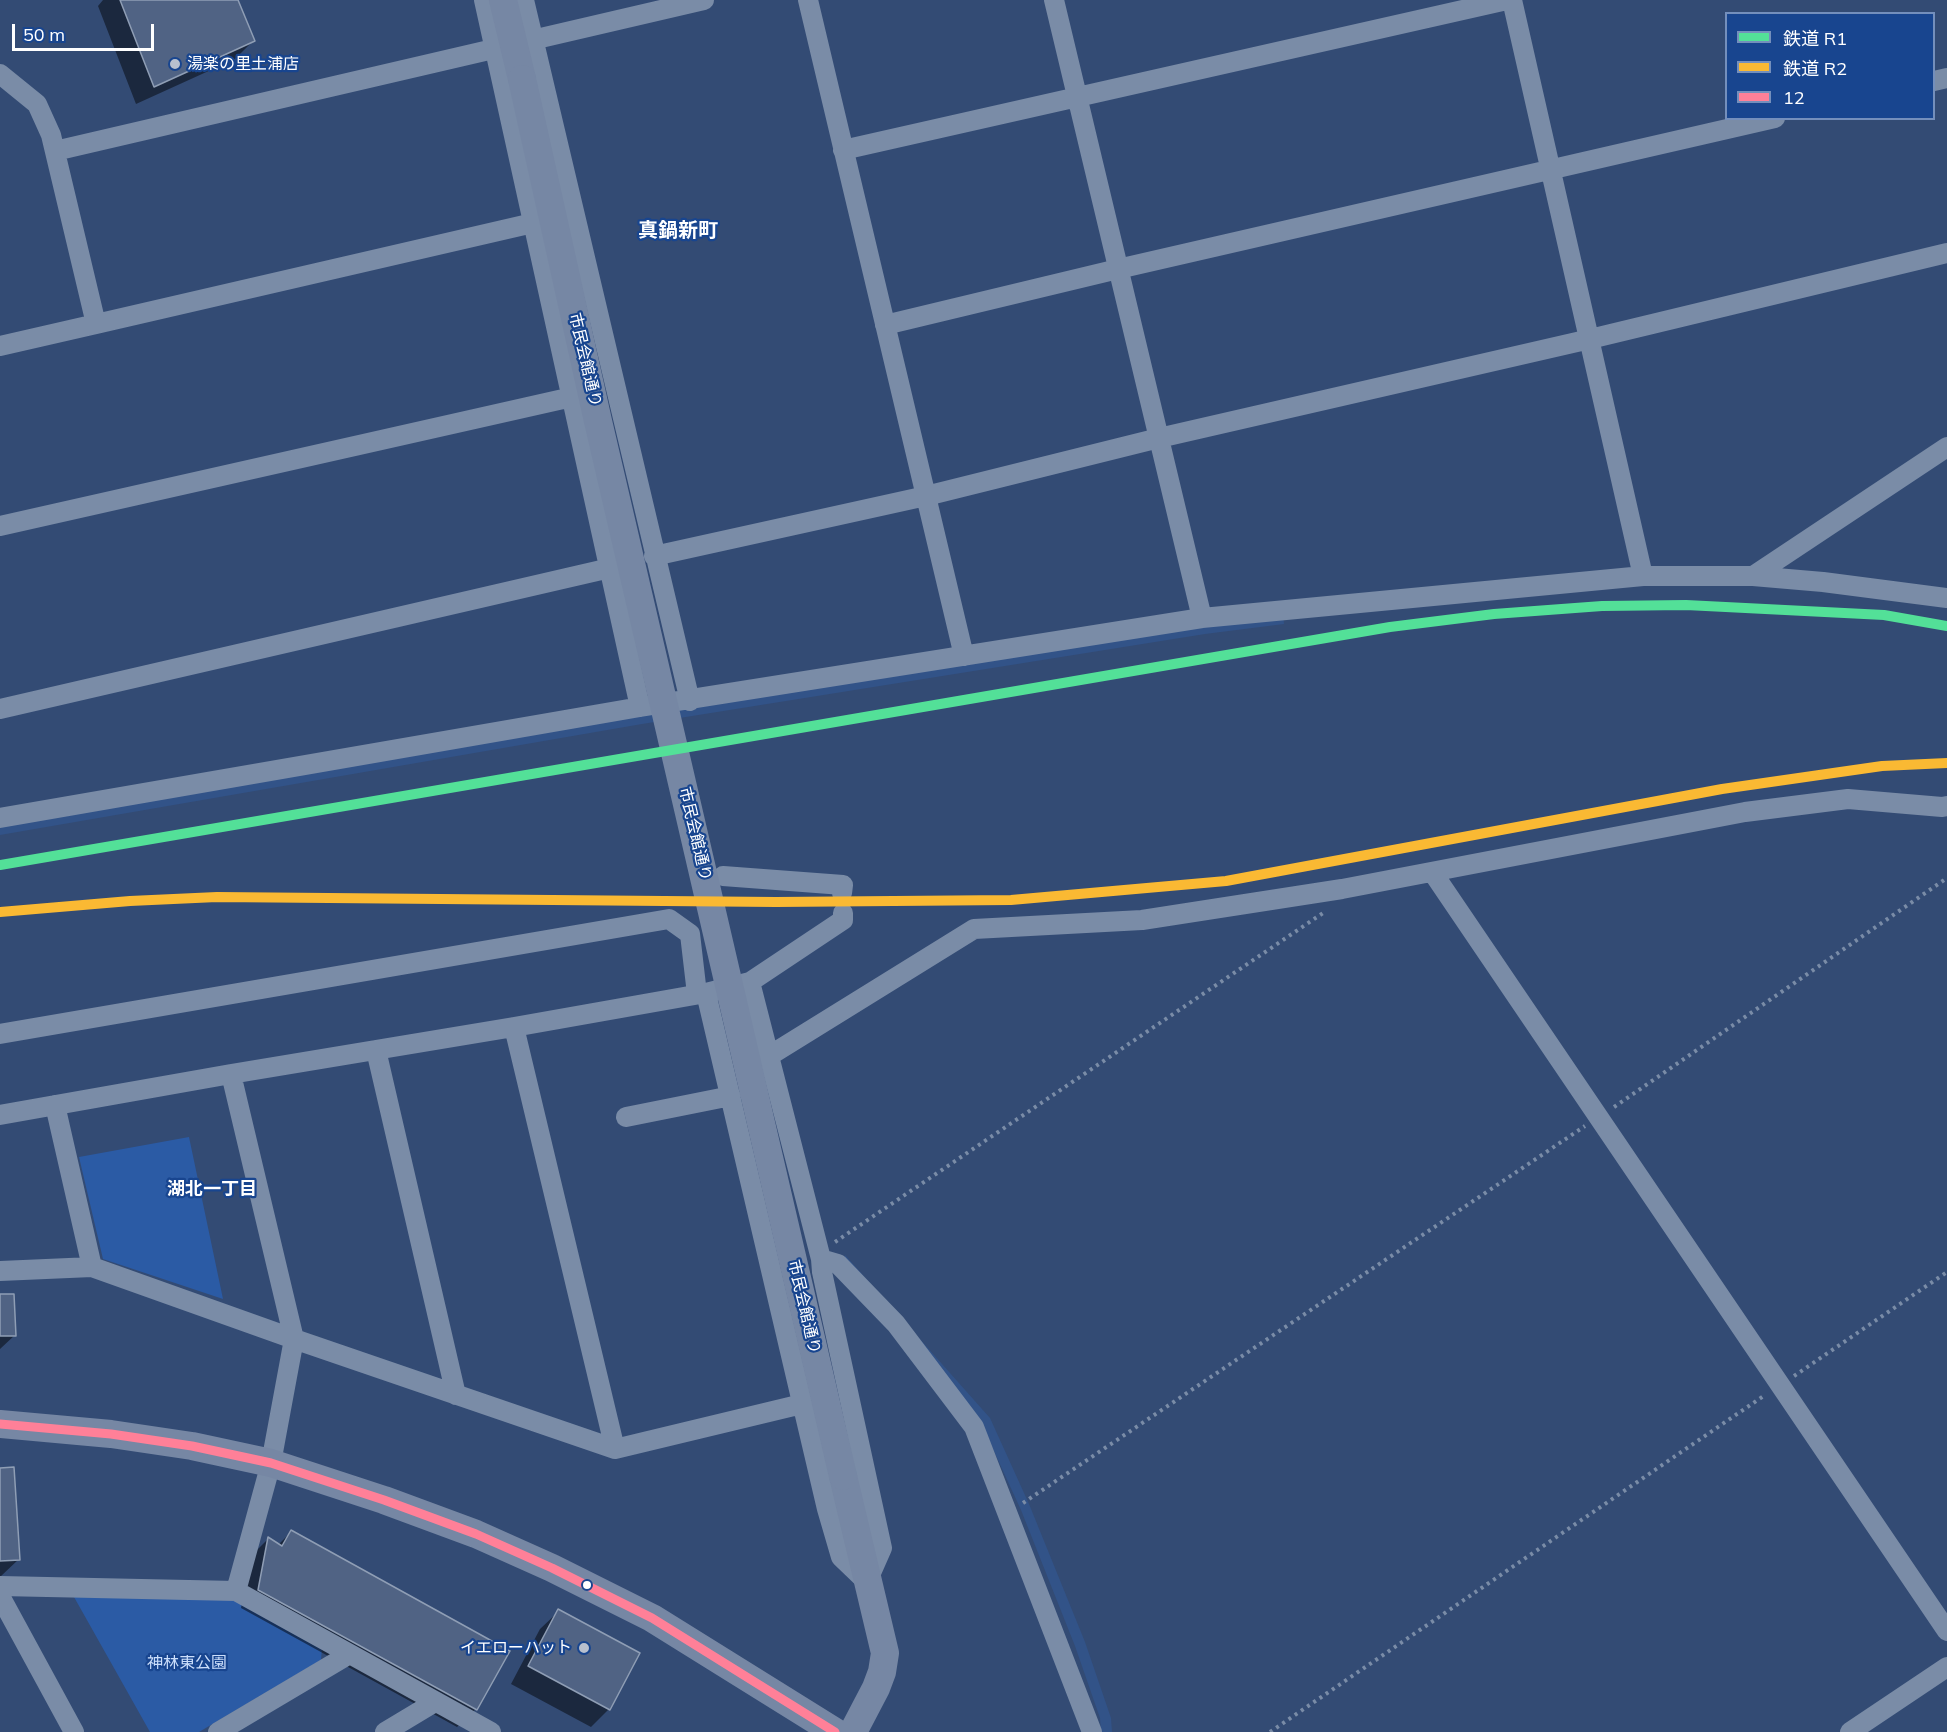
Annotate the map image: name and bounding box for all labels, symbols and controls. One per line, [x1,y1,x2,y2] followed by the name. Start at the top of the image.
[15,12,158,50] scale bar
[1725,12,1935,120] legend
[23,23,65,46] text: 50 m
[1783,27,1847,50] text: 鉄道 R1
[187,54,299,74] place label: 湯楽の里土浦店
[168,57,182,71] marker: 湯楽の里土浦店
[1783,57,1847,80] text: 鉄道 R2
[1783,86,1805,109] text: 12
[638,219,718,243] district label: 真鍋新町
[565,311,605,409] street label: 市民会館通り
[675,785,715,883] street label: 市民会館通り
[167,1179,257,1201] district label: 湖北一丁目
[784,1258,824,1356] street label: 市民会館通り
[581,1579,593,1591] unlabelled marker
[460,1638,572,1658] place label: イエローハット
[577,1641,591,1655] marker: イエローハット
[147,1653,227,1673] park label: 神林東公園

